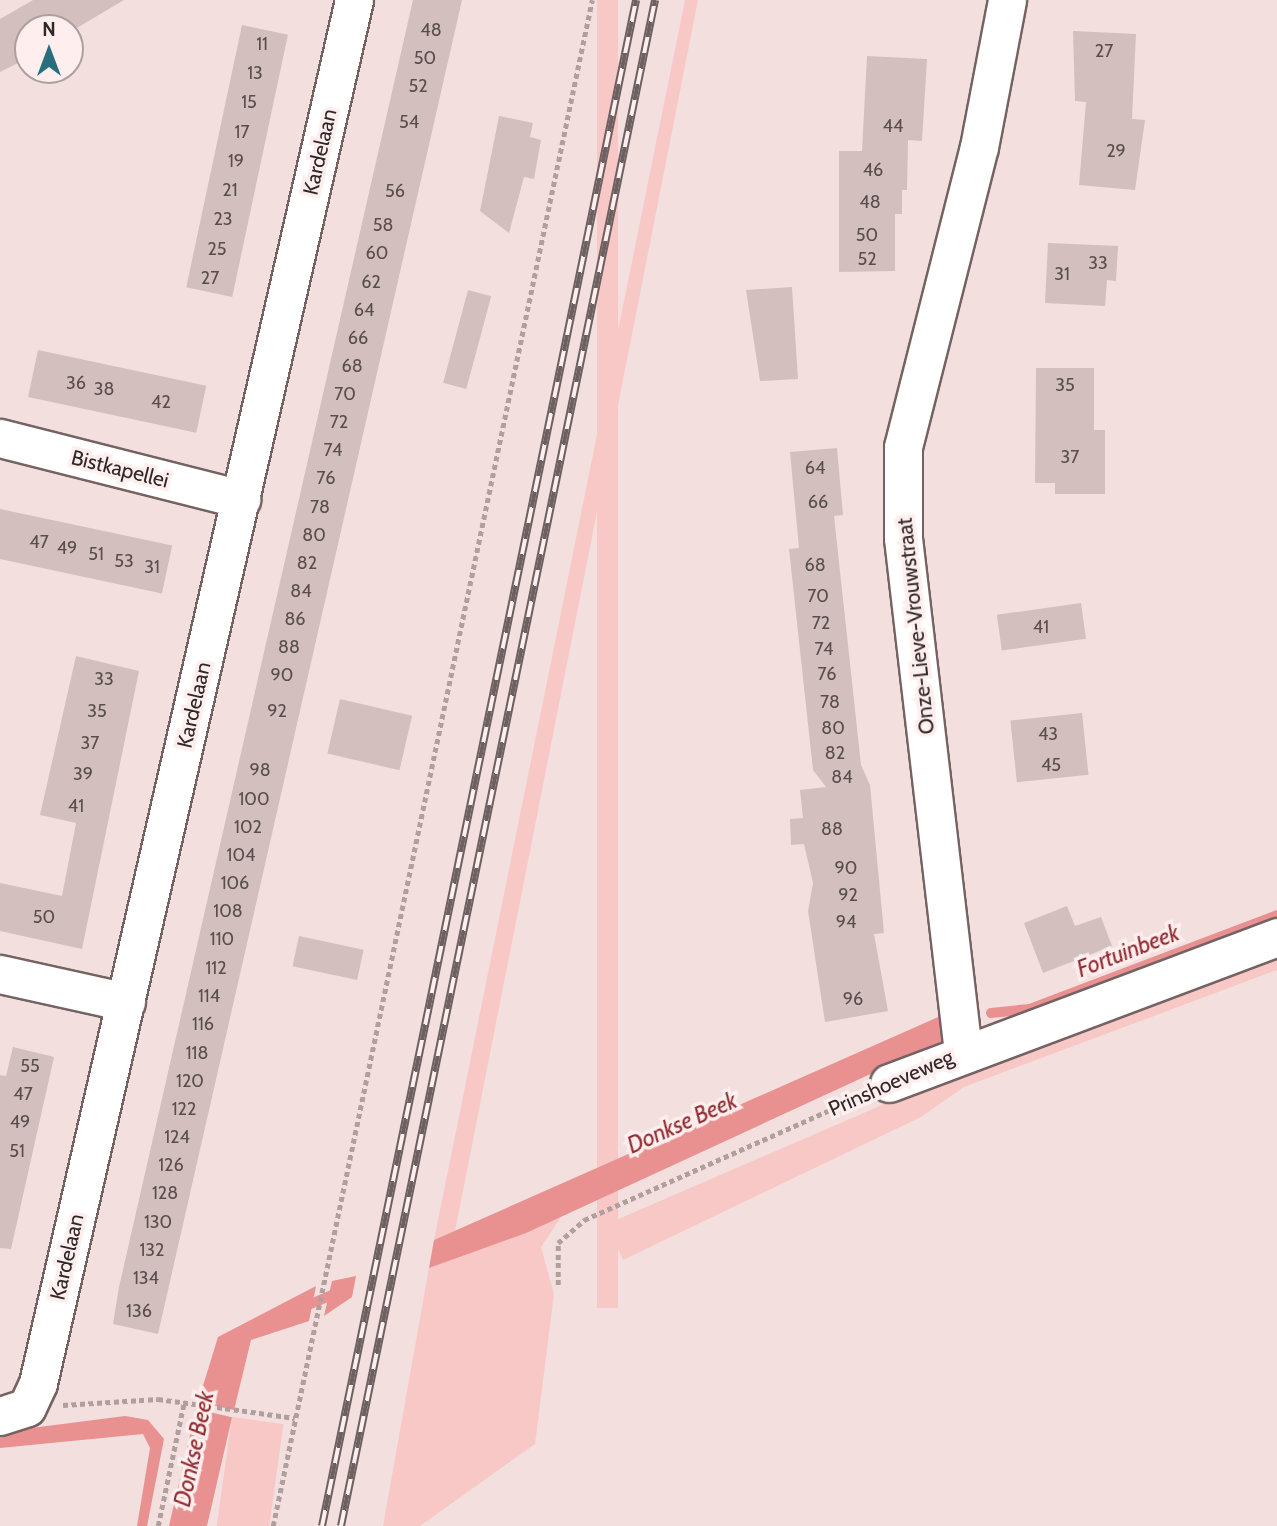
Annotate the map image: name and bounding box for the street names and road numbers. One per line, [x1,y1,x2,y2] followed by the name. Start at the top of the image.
[298,106,342,198] street label: Kardelaan
[69,445,171,493] street label: Bistkapellei
[892,516,940,736] street label: Onze-Lieve-Vrouwstraat
[172,659,216,751] street label: Kardelaan
[825,1044,957,1122] street label: Prinshoeveweg
[45,1211,89,1303] street label: Kardelaan

